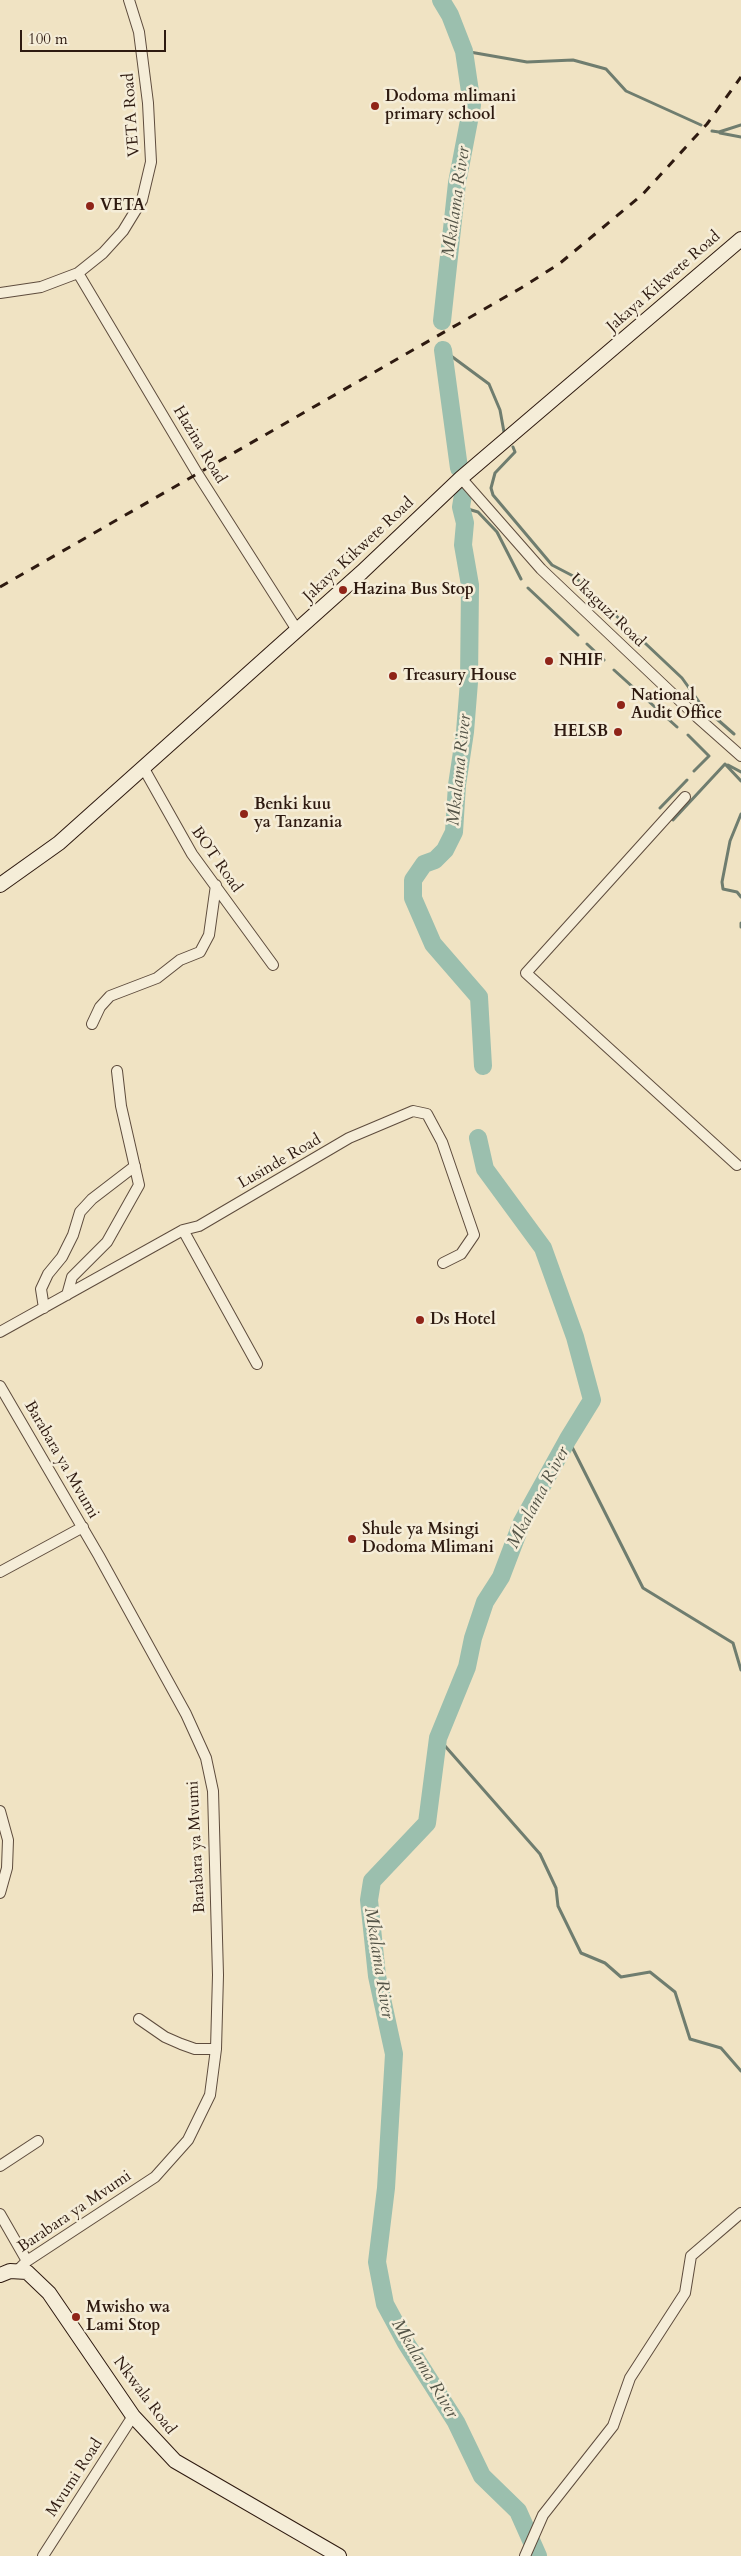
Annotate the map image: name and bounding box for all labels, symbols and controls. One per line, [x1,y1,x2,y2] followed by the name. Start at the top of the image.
[22,20,169,52] scale bar
[28,29,68,49] text: 100 m
[119,72,145,158] street label: VETA Road
[385,87,516,125] place label: Dodoma mlimani primary school
[369,100,381,112] marker: Dodoma mlimani primary school
[439,145,475,259] water label: Mkalama River
[100,196,145,216] place label: VETA
[84,200,96,212] marker: VETA
[603,227,725,337] street label: Jakaya Kikwete Road
[168,403,230,487] street label: Hazina Road
[300,494,418,606] street label: Jakaya Kikwete Road
[565,570,649,652] street label: Ukaguzi Road
[353,580,474,600] place label: Hazina Bus Stop
[337,584,349,596] marker: Hazina Bus Stop
[559,651,603,671] place label: NHIF
[543,655,555,667] marker: NHIF
[403,666,517,686] place label: Treasury House
[387,670,399,682] marker: Treasury House
[631,686,722,724] place label: National Audit Office
[615,699,627,711] marker: National Audit Office
[443,713,477,827] water label: Mkalama River
[553,722,608,742] place label: HELSB
[612,726,624,738] marker: HELSB
[254,795,342,833] place label: Benki kuu ya Tanzania
[238,808,250,820] marker: Benki kuu ya Tanzania
[186,823,246,897] street label: BOT Road
[235,1131,325,1193] street label: Lusinde Road
[430,1310,496,1330] place label: Ds Hotel
[414,1314,426,1326] marker: Ds Hotel
[20,1398,102,1522] street label: Barabara ya Mvumi
[503,1443,575,1553] water label: Mkalama River
[362,1520,494,1558] place label: Shule ya Msingi Dodoma Mlimani
[346,1533,358,1545] marker: Shule ya Msingi Dodoma Mlimani
[184,1780,210,1914] street label: Barabara ya Mvumi
[359,1906,397,2020] water label: Mkalama River
[15,2167,135,2257] street label: Barabara ya Mvumi
[86,2298,170,2336] place label: Mwisho wa Lami Stop
[70,2311,82,2323] marker: Mwisho wa Lami Stop
[386,2315,462,2423] water label: Mkalama River
[109,2353,179,2439] street label: Nkwala Road
[43,2435,107,2521] street label: Mvumi Road

